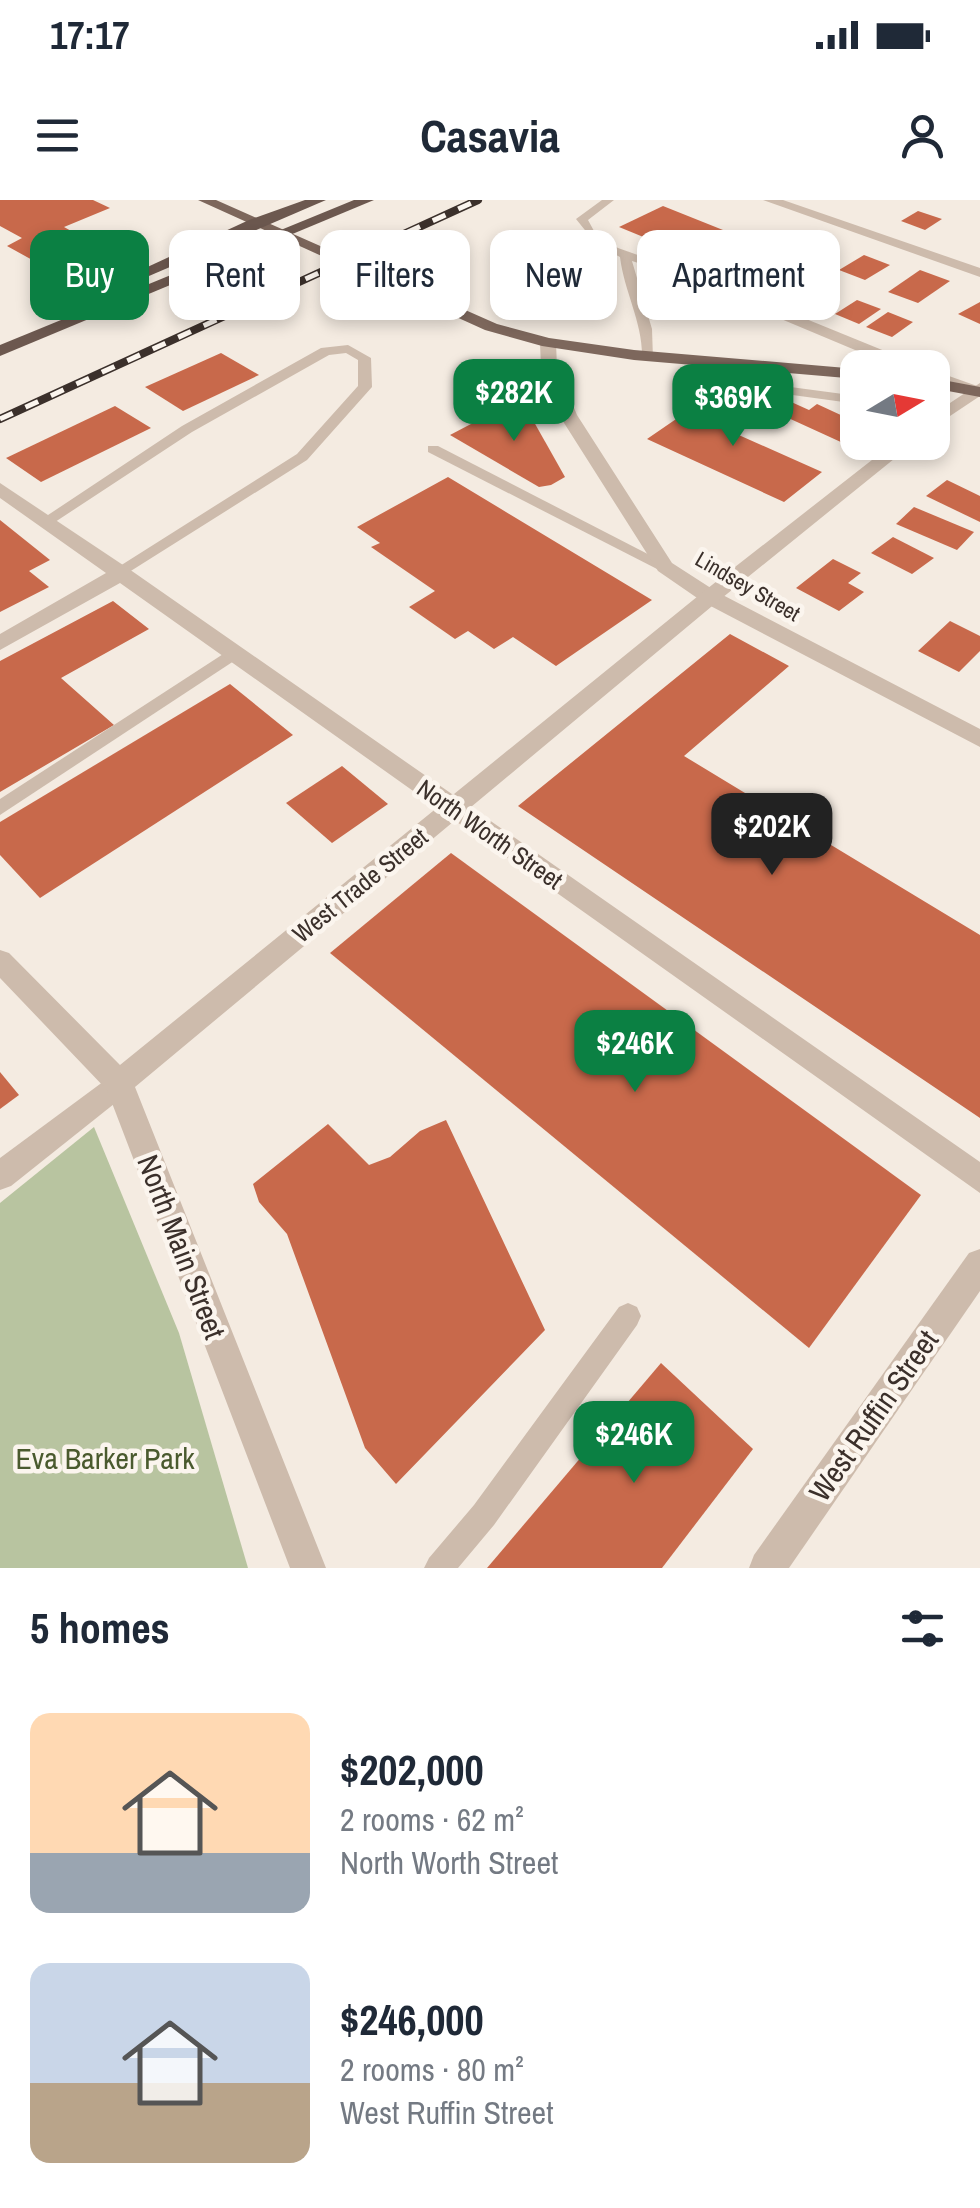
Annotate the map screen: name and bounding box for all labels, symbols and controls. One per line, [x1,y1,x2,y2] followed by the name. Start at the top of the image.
[50,10,130,61] text: 17:17
[420,105,560,166] text: Casavia
[30,108,85,163] icon: menu
[895,108,950,163] icon: person
[30,230,149,320] chip: Buy
[169,230,300,320] chip: Rent
[320,230,470,320] chip: Filters
[490,230,617,320] chip: New
[637,230,840,320] chip: Apartment
[840,350,950,460] north arrow
[840,350,950,460] map controls
[444,359,584,444] pin: $282K
[663,364,803,449] pin: $369K
[475,370,553,413] text: $282K
[694,375,772,418] text: $369K
[690,544,806,628] street label: Lindsey Street
[410,771,570,897] street label: North Worth Street
[702,793,842,878] pin: $202K
[733,804,811,847] text: $202K
[285,820,435,950] street label: West Trade Street
[565,1010,705,1095] pin: $246K
[596,1021,674,1064] text: $246K
[128,1149,235,1345] street label: North Main Street
[799,1322,947,1509] street label: West Ruffin Street
[564,1401,704,1486] pin: $246K
[595,1412,673,1455] text: $246K
[15,1438,195,1478] park label: Eva Barker Park
[30,1600,170,1656] text: 5 homes
[895,1601,950,1656] icon: filters
[340,1742,484,1798] text: $202,000
[110,1753,230,1873] icon: home
[340,1798,524,1841] text: 2 rooms · 62 m²
[340,1841,558,1884] text: North Worth Street
[340,1992,484,2048] text: $246,000
[110,2003,230,2123] icon: home
[340,2048,524,2091] text: 2 rooms · 80 m²
[340,2091,554,2134] text: West Ruffin Street

